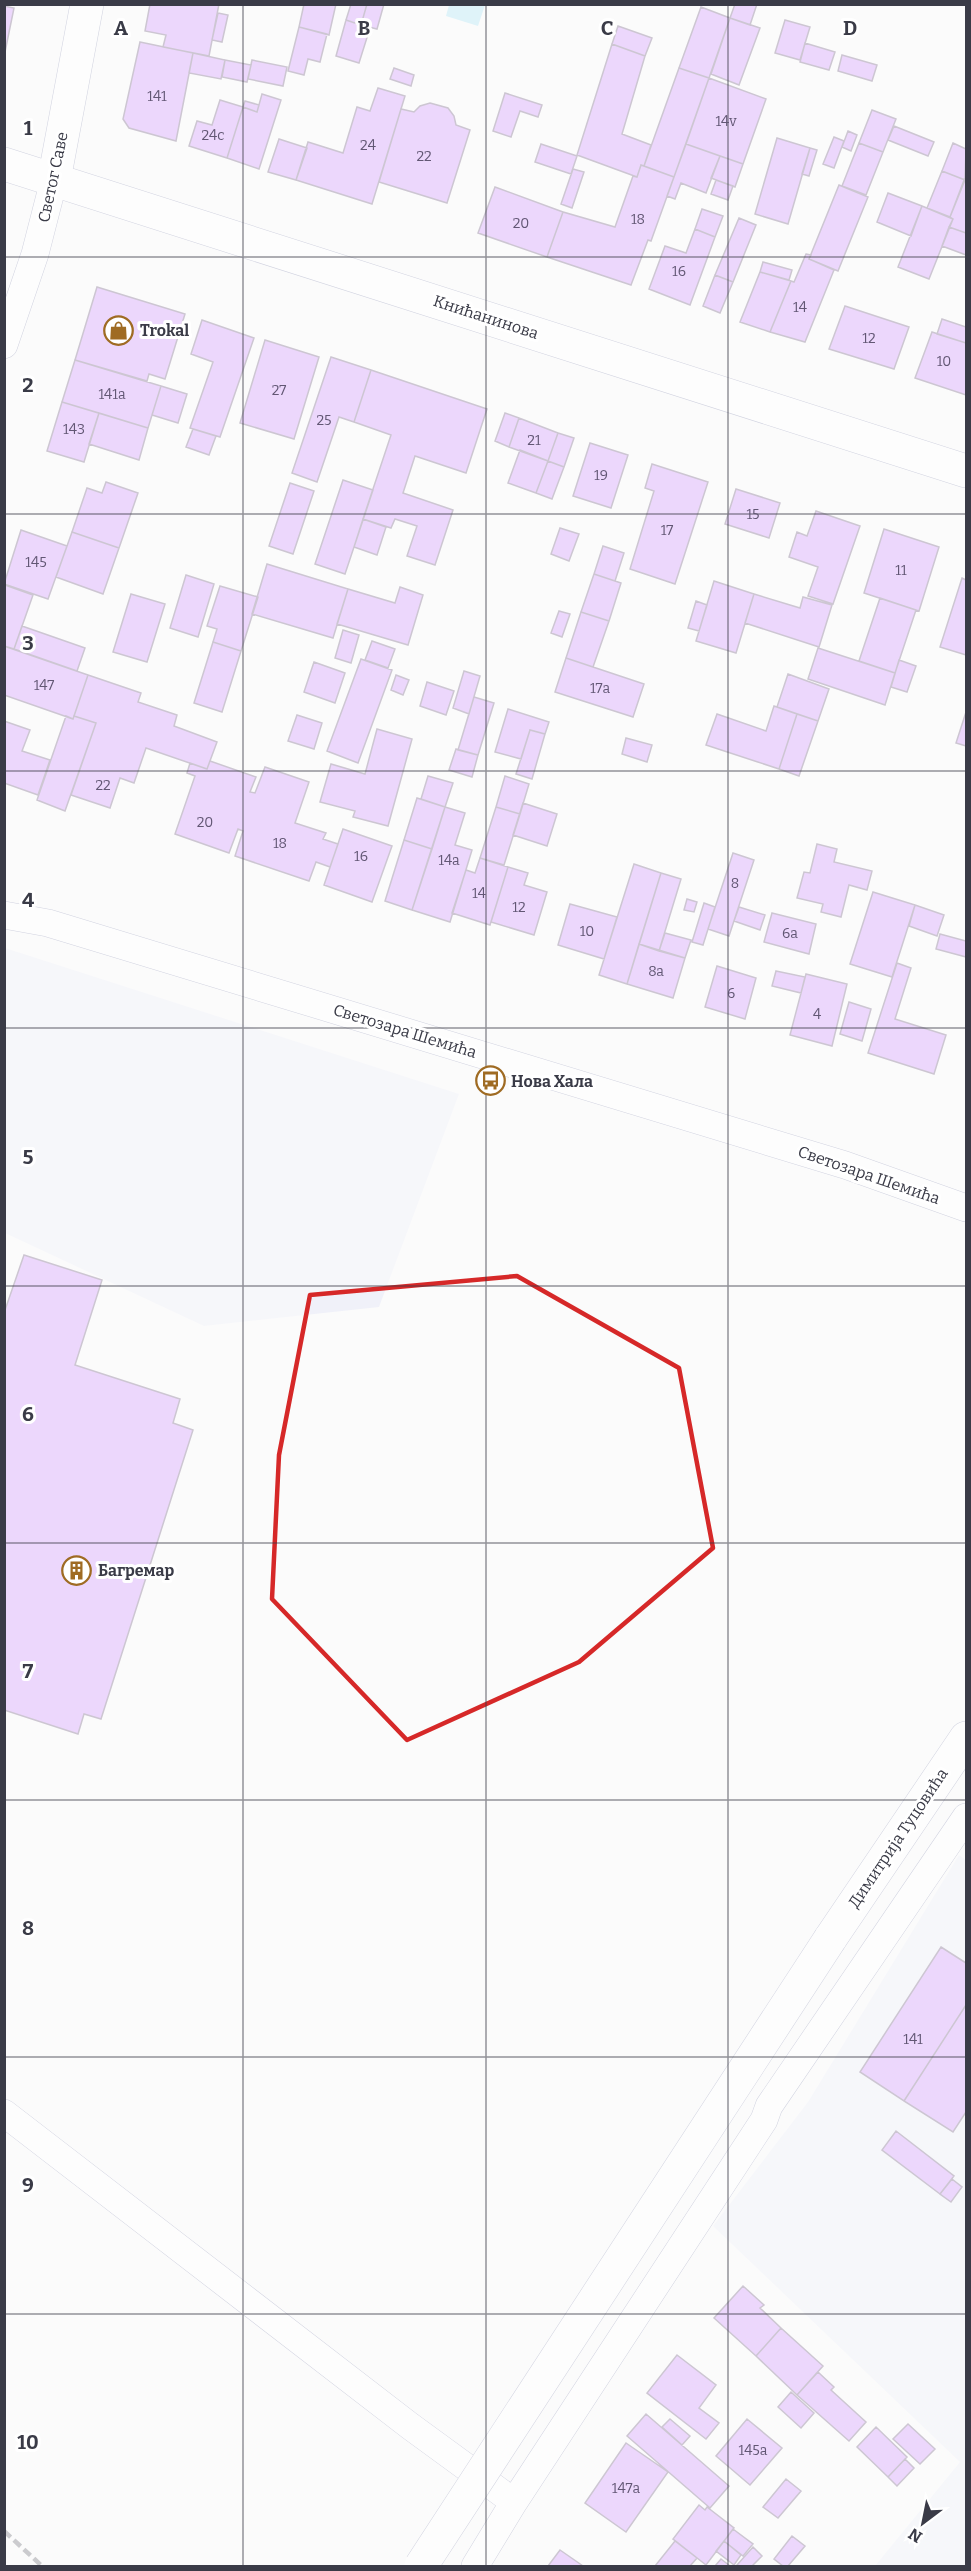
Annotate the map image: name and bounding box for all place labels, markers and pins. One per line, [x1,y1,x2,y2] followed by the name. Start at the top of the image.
[103,314,135,346] shop icon: Trokal
[140,321,189,340] place label: Trokal
[474,1065,506,1097] bus stop icon: Нова Хала
[511,1072,593,1091] place label: Нова Хала
[61,1554,93,1586] building icon: Багремар
[98,1561,174,1580] place label: Багремар

